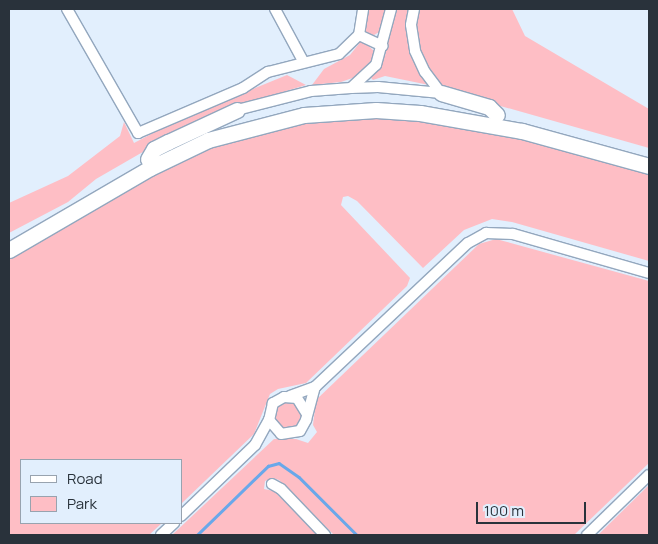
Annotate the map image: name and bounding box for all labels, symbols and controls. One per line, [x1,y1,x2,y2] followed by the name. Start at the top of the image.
[20,459,182,524] legend
[67,468,103,489] text: Road
[478,492,588,524] scale bar
[67,493,97,514] text: Park
[484,500,524,521] text: 100 m

